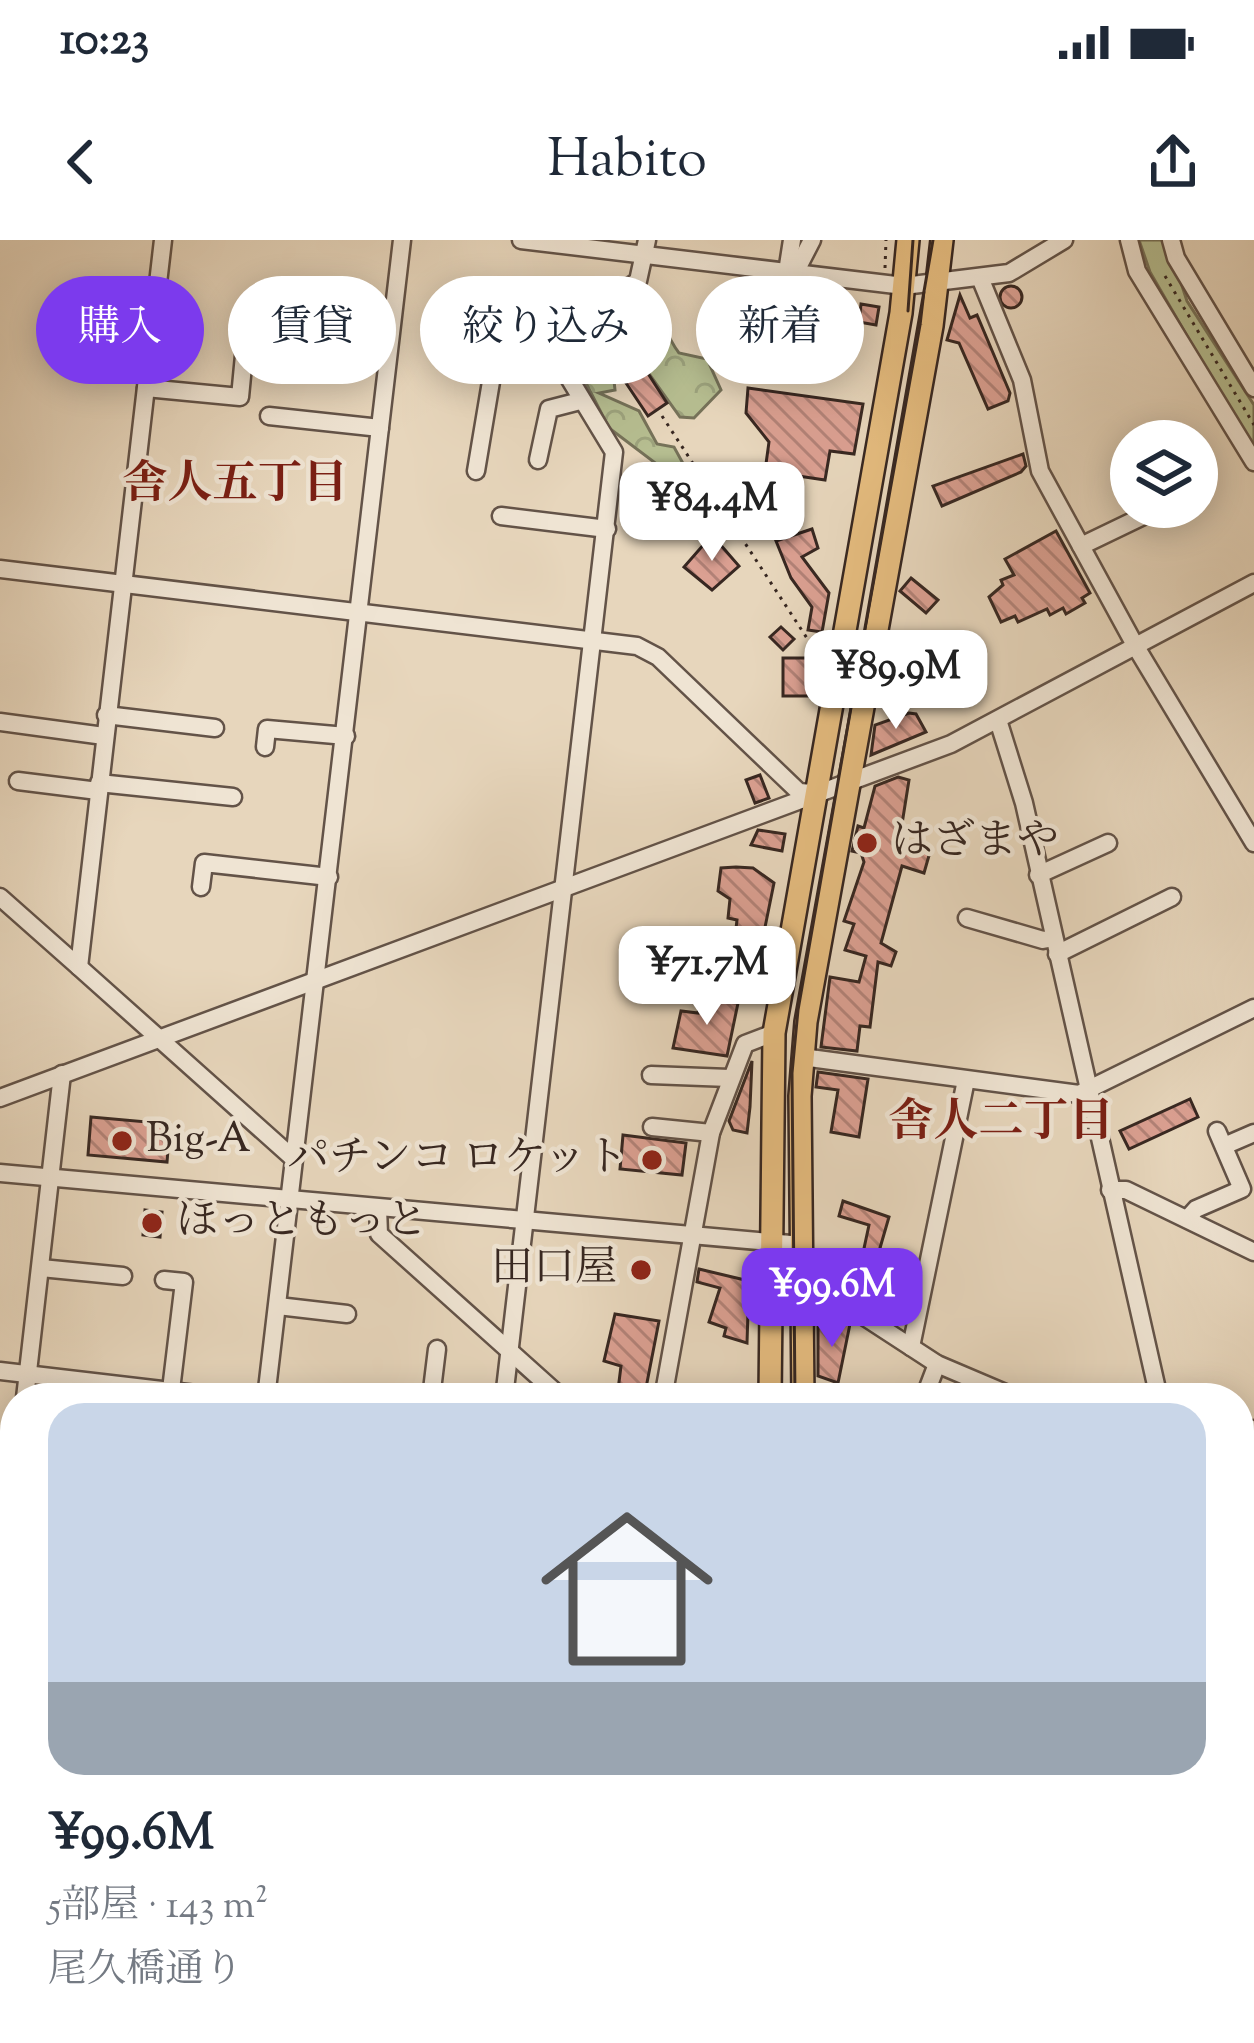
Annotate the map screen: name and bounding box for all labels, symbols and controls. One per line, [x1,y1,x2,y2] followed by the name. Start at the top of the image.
[60,10,149,75] text: 10:23
[547,123,707,201] text: Habito
[48,129,114,195] icon: back
[1140,129,1206,195] icon: share
[36,276,204,384] chip: 購入
[228,276,396,384] chip: 賃貸
[420,276,672,384] chip: 絞り込み
[696,276,864,384] chip: 新着
[1110,420,1218,528] map controls
[1110,420,1218,528] button: layers
[122,454,348,519] district label: 舎人五丁目
[614,462,810,564] pin: ¥84.4M
[646,473,778,529] text: ¥84.4M
[798,630,994,732] pin: ¥89.9M
[831,641,961,697] text: ¥89.9M
[891,813,1059,873] place label: はざまや
[854,830,880,856] marker: はざまや
[609,926,805,1028] pin: ¥71.7M
[646,937,768,993] text: ¥71.7M
[888,1092,1114,1157] district label: 舎人二丁目
[146,1111,251,1171] place label: Big-A
[109,1128,135,1154] marker: Big-A
[287,1130,628,1190] place label: パチンコ ロケット
[639,1147,665,1173] marker: パチンコ ロケット
[176,1193,428,1253] place label: ほっともっと
[139,1210,165,1236] marker: ほっともっと
[491,1240,617,1300] place label: 田口屋
[734,1248,930,1350] pin: ¥99.6M
[628,1257,654,1283] marker: 田口屋
[769,1259,895,1315] text: ¥99.6M
[519,1481,735,1697] icon: home
[48,1799,214,1872] text: ¥99.6M
[48,1880,268,1936] text: 5部屋 · 143 m²
[48,1944,243,2000] text: 尾久橋通り

